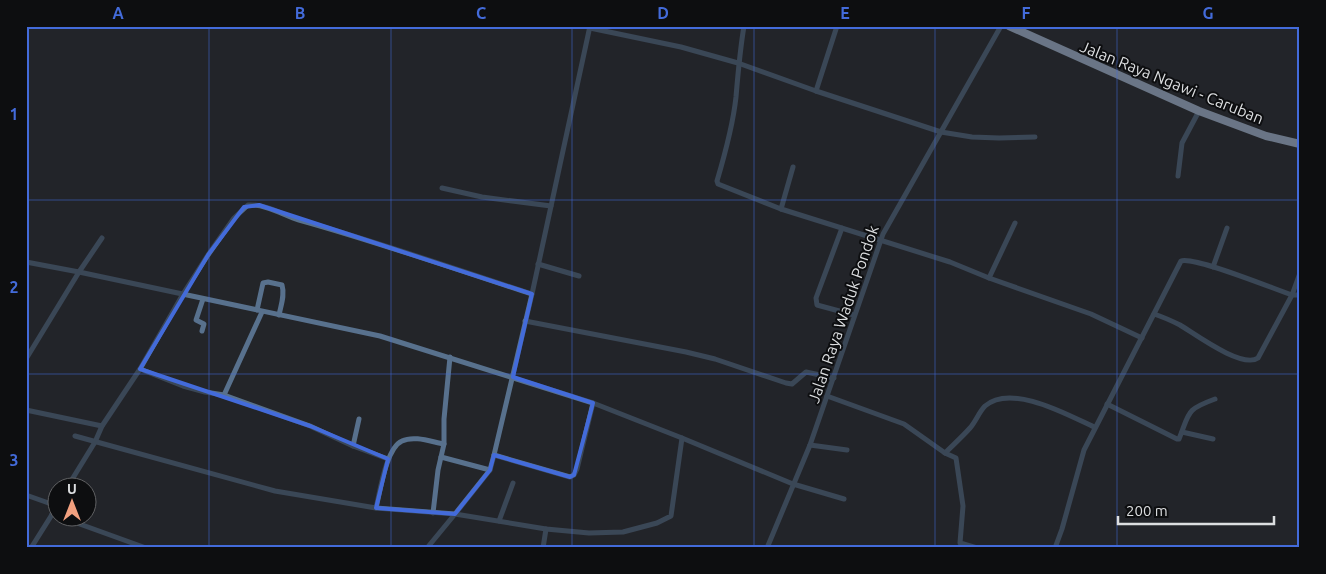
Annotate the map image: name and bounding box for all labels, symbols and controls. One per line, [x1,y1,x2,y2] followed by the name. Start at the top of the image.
[112,4,124,22] text: A
[295,4,305,22] text: B
[476,4,486,22] text: C
[657,4,669,22] text: D
[840,4,850,22] text: E
[1022,4,1031,22] text: F
[1202,4,1214,22] text: G
[1078,37,1266,127] street label: Jalan Raya Ngawi - Caruban
[9,105,19,123] text: 1
[804,223,882,405] street label: Jalan Raya Waduk Pondok
[9,278,19,296] text: 2
[9,451,19,469] text: 3
[48,476,98,526] north arrow
[67,481,77,497] text: U
[1118,494,1275,526] scale bar
[1126,502,1168,519] text: 200 m

